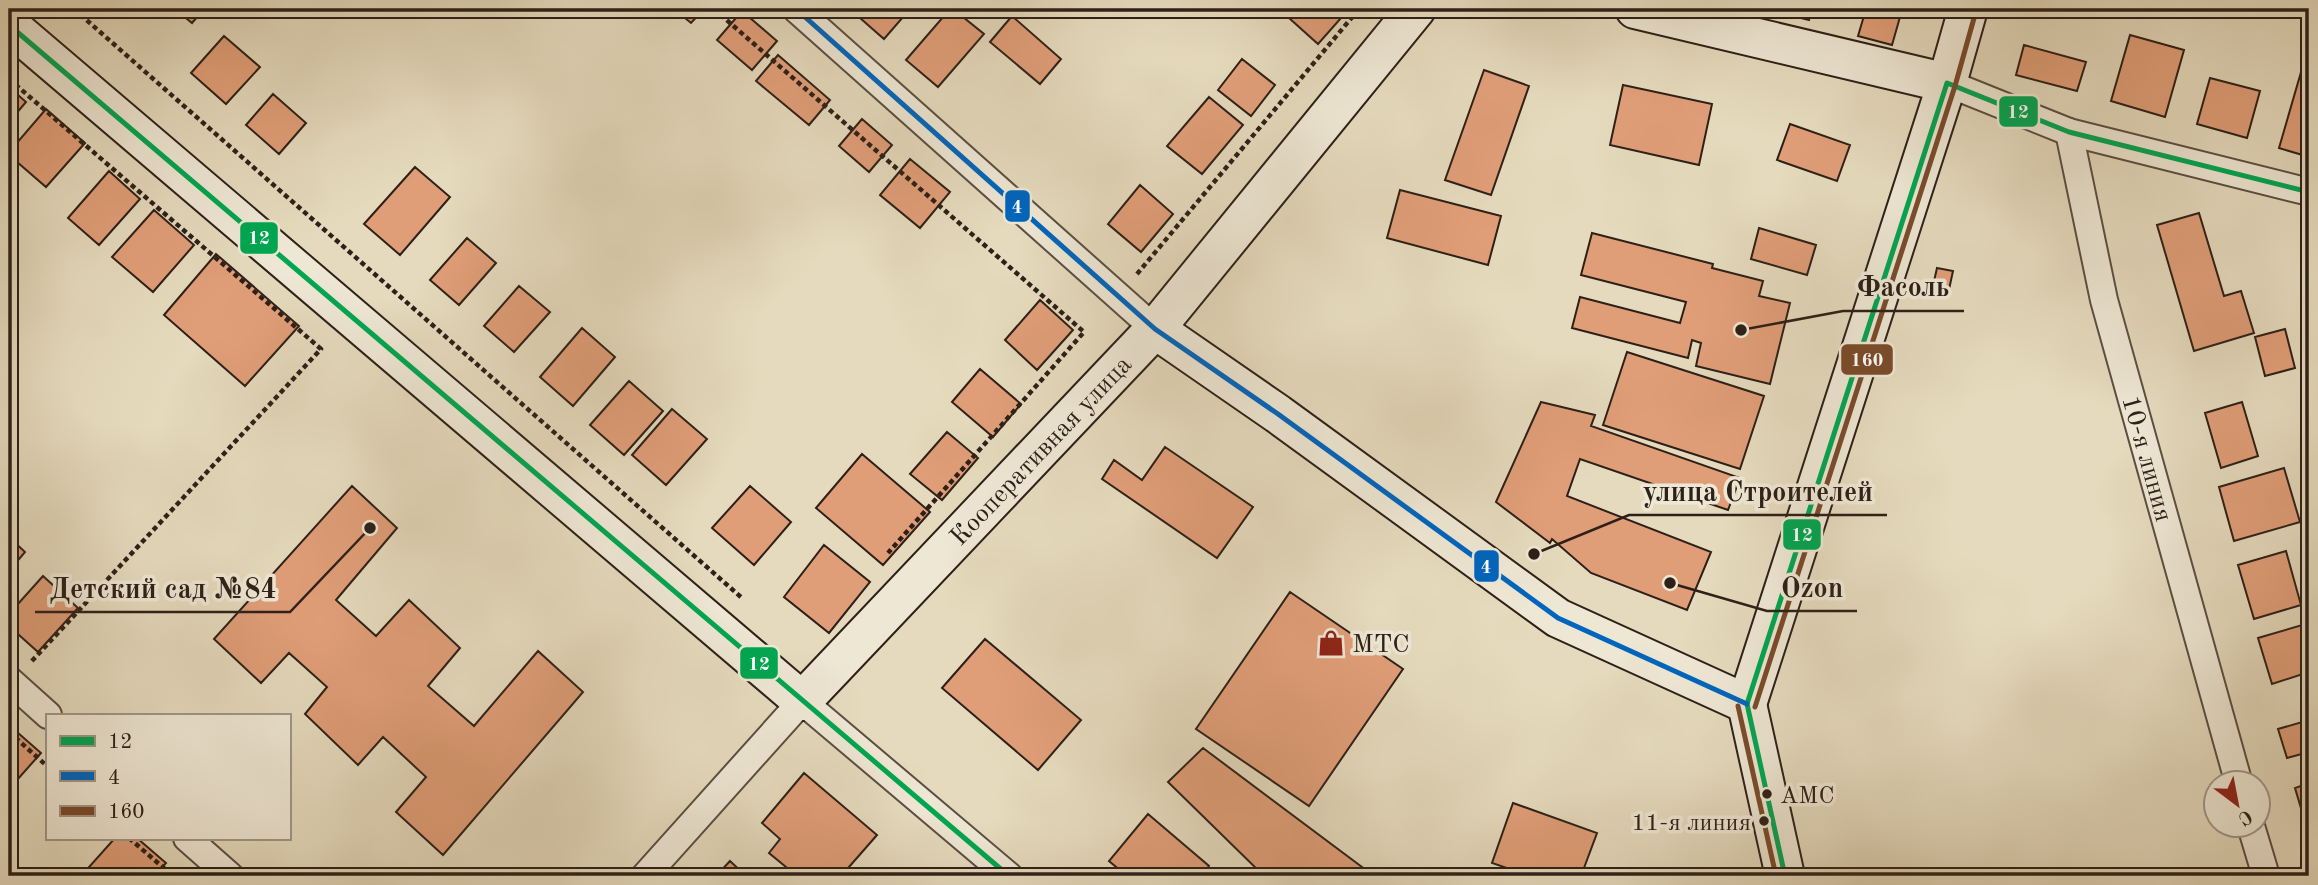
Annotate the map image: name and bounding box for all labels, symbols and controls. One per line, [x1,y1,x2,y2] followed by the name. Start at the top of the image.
[1998,95,2039,128] line badge: 12
[2007,104,2029,123] text: 12
[1004,189,1031,223] line badge: 4
[1011,199,1023,218] text: 4
[239,221,279,255] line badge: 12
[248,230,270,249] text: 12
[1843,262,1964,311] callout: Фасоль
[1857,275,1949,303] text: Фасоль
[1840,343,1894,376] line badge: 160
[946,351,1137,551] street label: Кооперативная улица
[1850,352,1884,371] text: 160
[2116,393,2176,525] street label: 10-я линия
[1629,466,1887,515] callout: улица Строителей
[1643,479,1873,508] text: улица Строителей
[1782,518,1822,551] line badge: 12
[1791,527,1813,546] text: 12
[1473,549,1500,583] line badge: 4
[1480,559,1492,578] text: 4
[1767,562,1857,611] callout: Ozon
[35,563,290,612] callout: Детский сад №84
[49,576,277,605] text: Детский сад №84
[1781,576,1843,604] text: Ozon
[1316,628,1346,658] shop icon: МТС
[1352,632,1410,658] place label: МТС
[739,646,779,680] line badge: 12
[748,656,770,675] text: 12
[46,714,290,840] legend
[108,732,132,753] text: 12
[108,768,120,789] text: 4
[2202,770,2272,840] north arrow
[1780,785,1835,809] place label: АМС
[1760,787,1774,801] marker: АМС
[108,802,145,823] text: 160
[2234,805,2255,828] text: С
[1632,812,1751,836] place label: 11-я линия
[1757,814,1771,828] marker: 11-я линия

